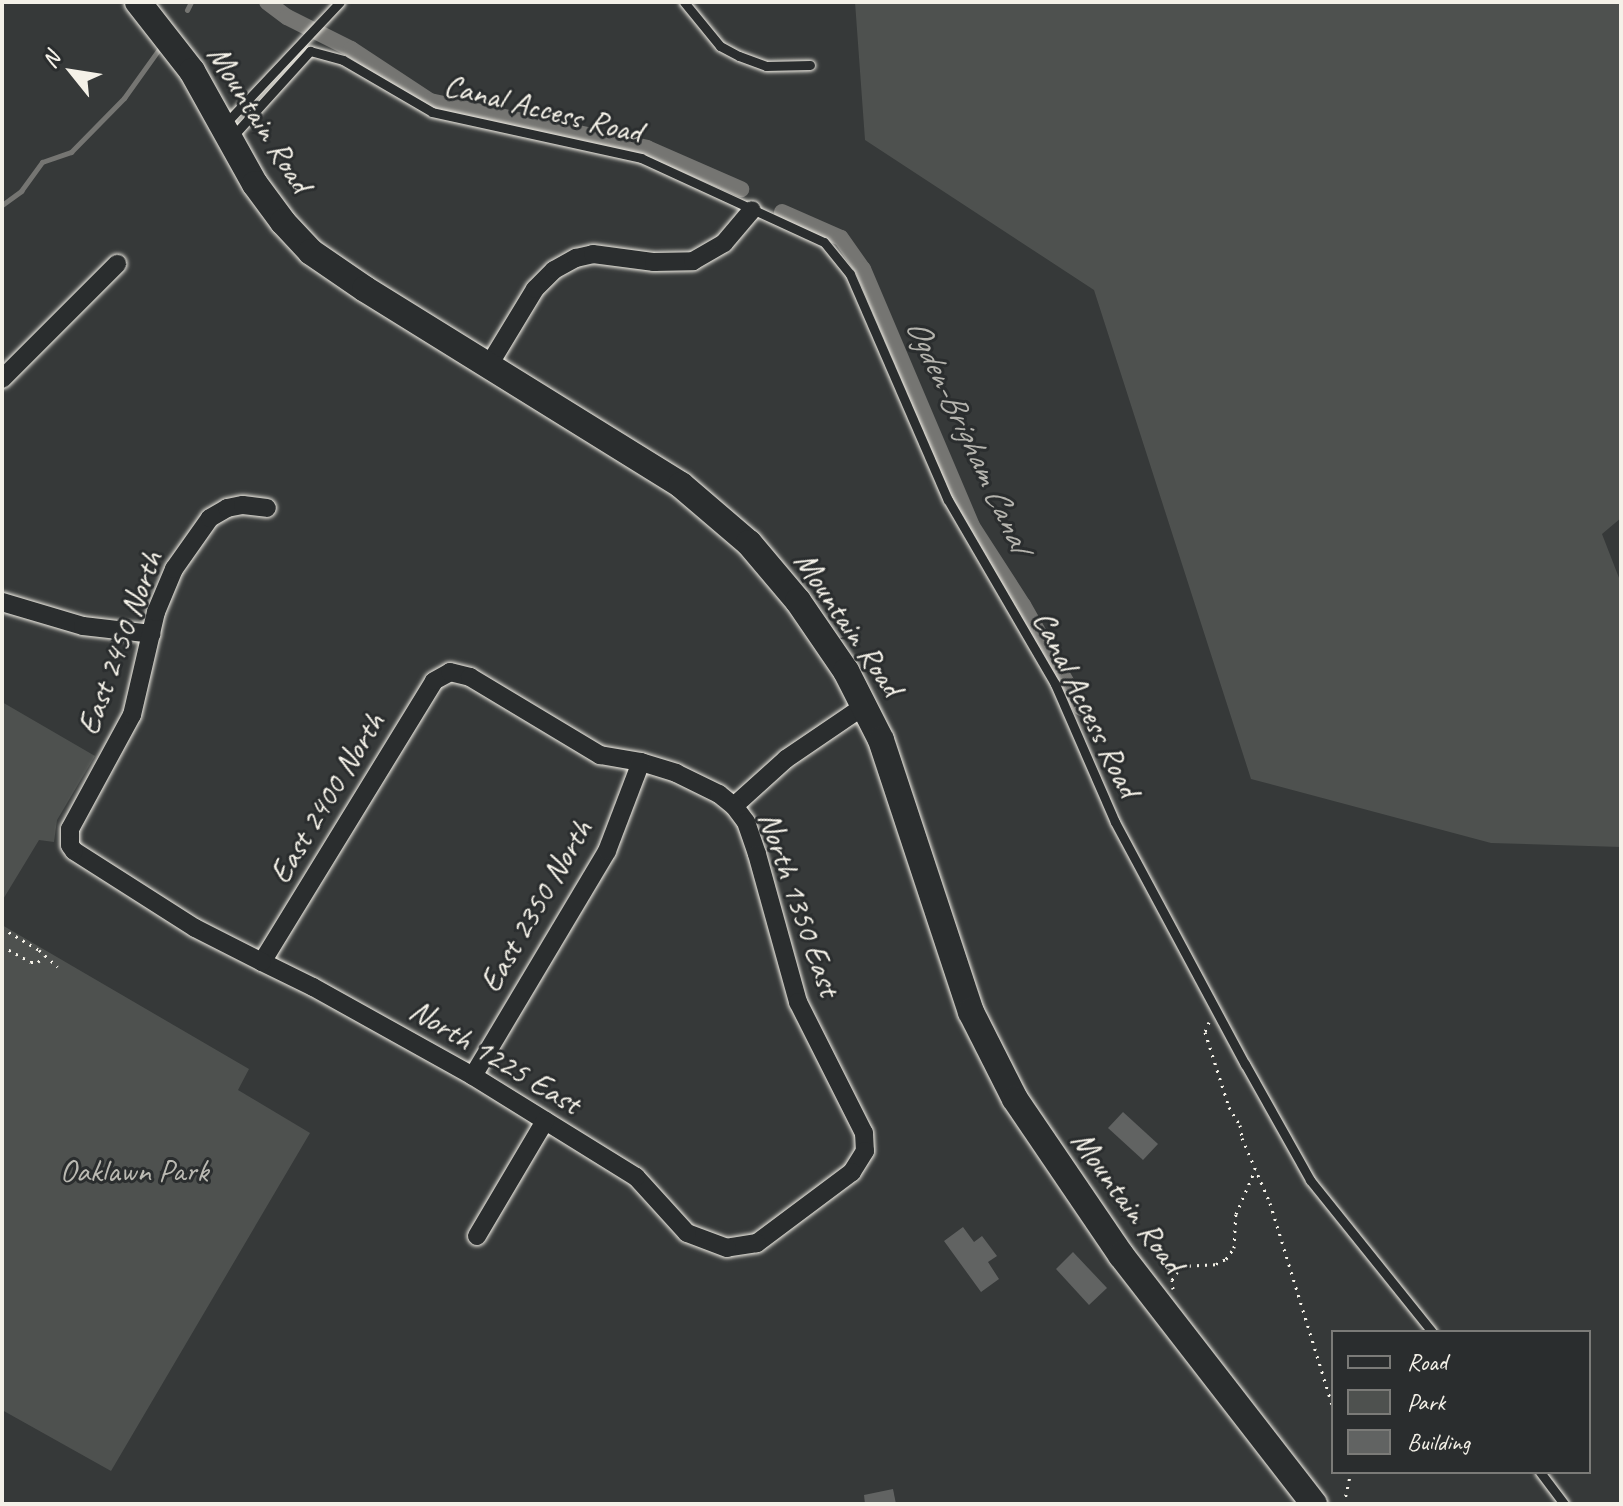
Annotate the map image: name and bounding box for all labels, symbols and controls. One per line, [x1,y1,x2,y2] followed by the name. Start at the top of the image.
[32,32,112,112] north arrow
[199,38,319,200] street label: Mountain Road
[36,47,67,73] text: N
[441,66,645,152] street label: Canal Access Road
[898,312,1040,556] water label: Ogden-Brigham Canal
[786,544,910,704] street label: Mountain Road
[69,546,171,740] street label: East 2450 North
[1025,605,1147,803] street label: Canal Access Road
[261,706,393,890] street label: East 2400 North
[749,807,849,1001] street label: North 1350 East
[471,813,601,999] street label: East 2350 North
[403,991,587,1123] street label: North 1225 East
[1063,1124,1191,1280] street label: Mountain Road
[59,1152,209,1190] park label: Oaklawn Park
[1331,1330,1591,1474] legend
[1407,1347,1447,1377] text: Road
[1407,1387,1445,1417] text: Park
[1407,1427,1470,1457] text: Building

